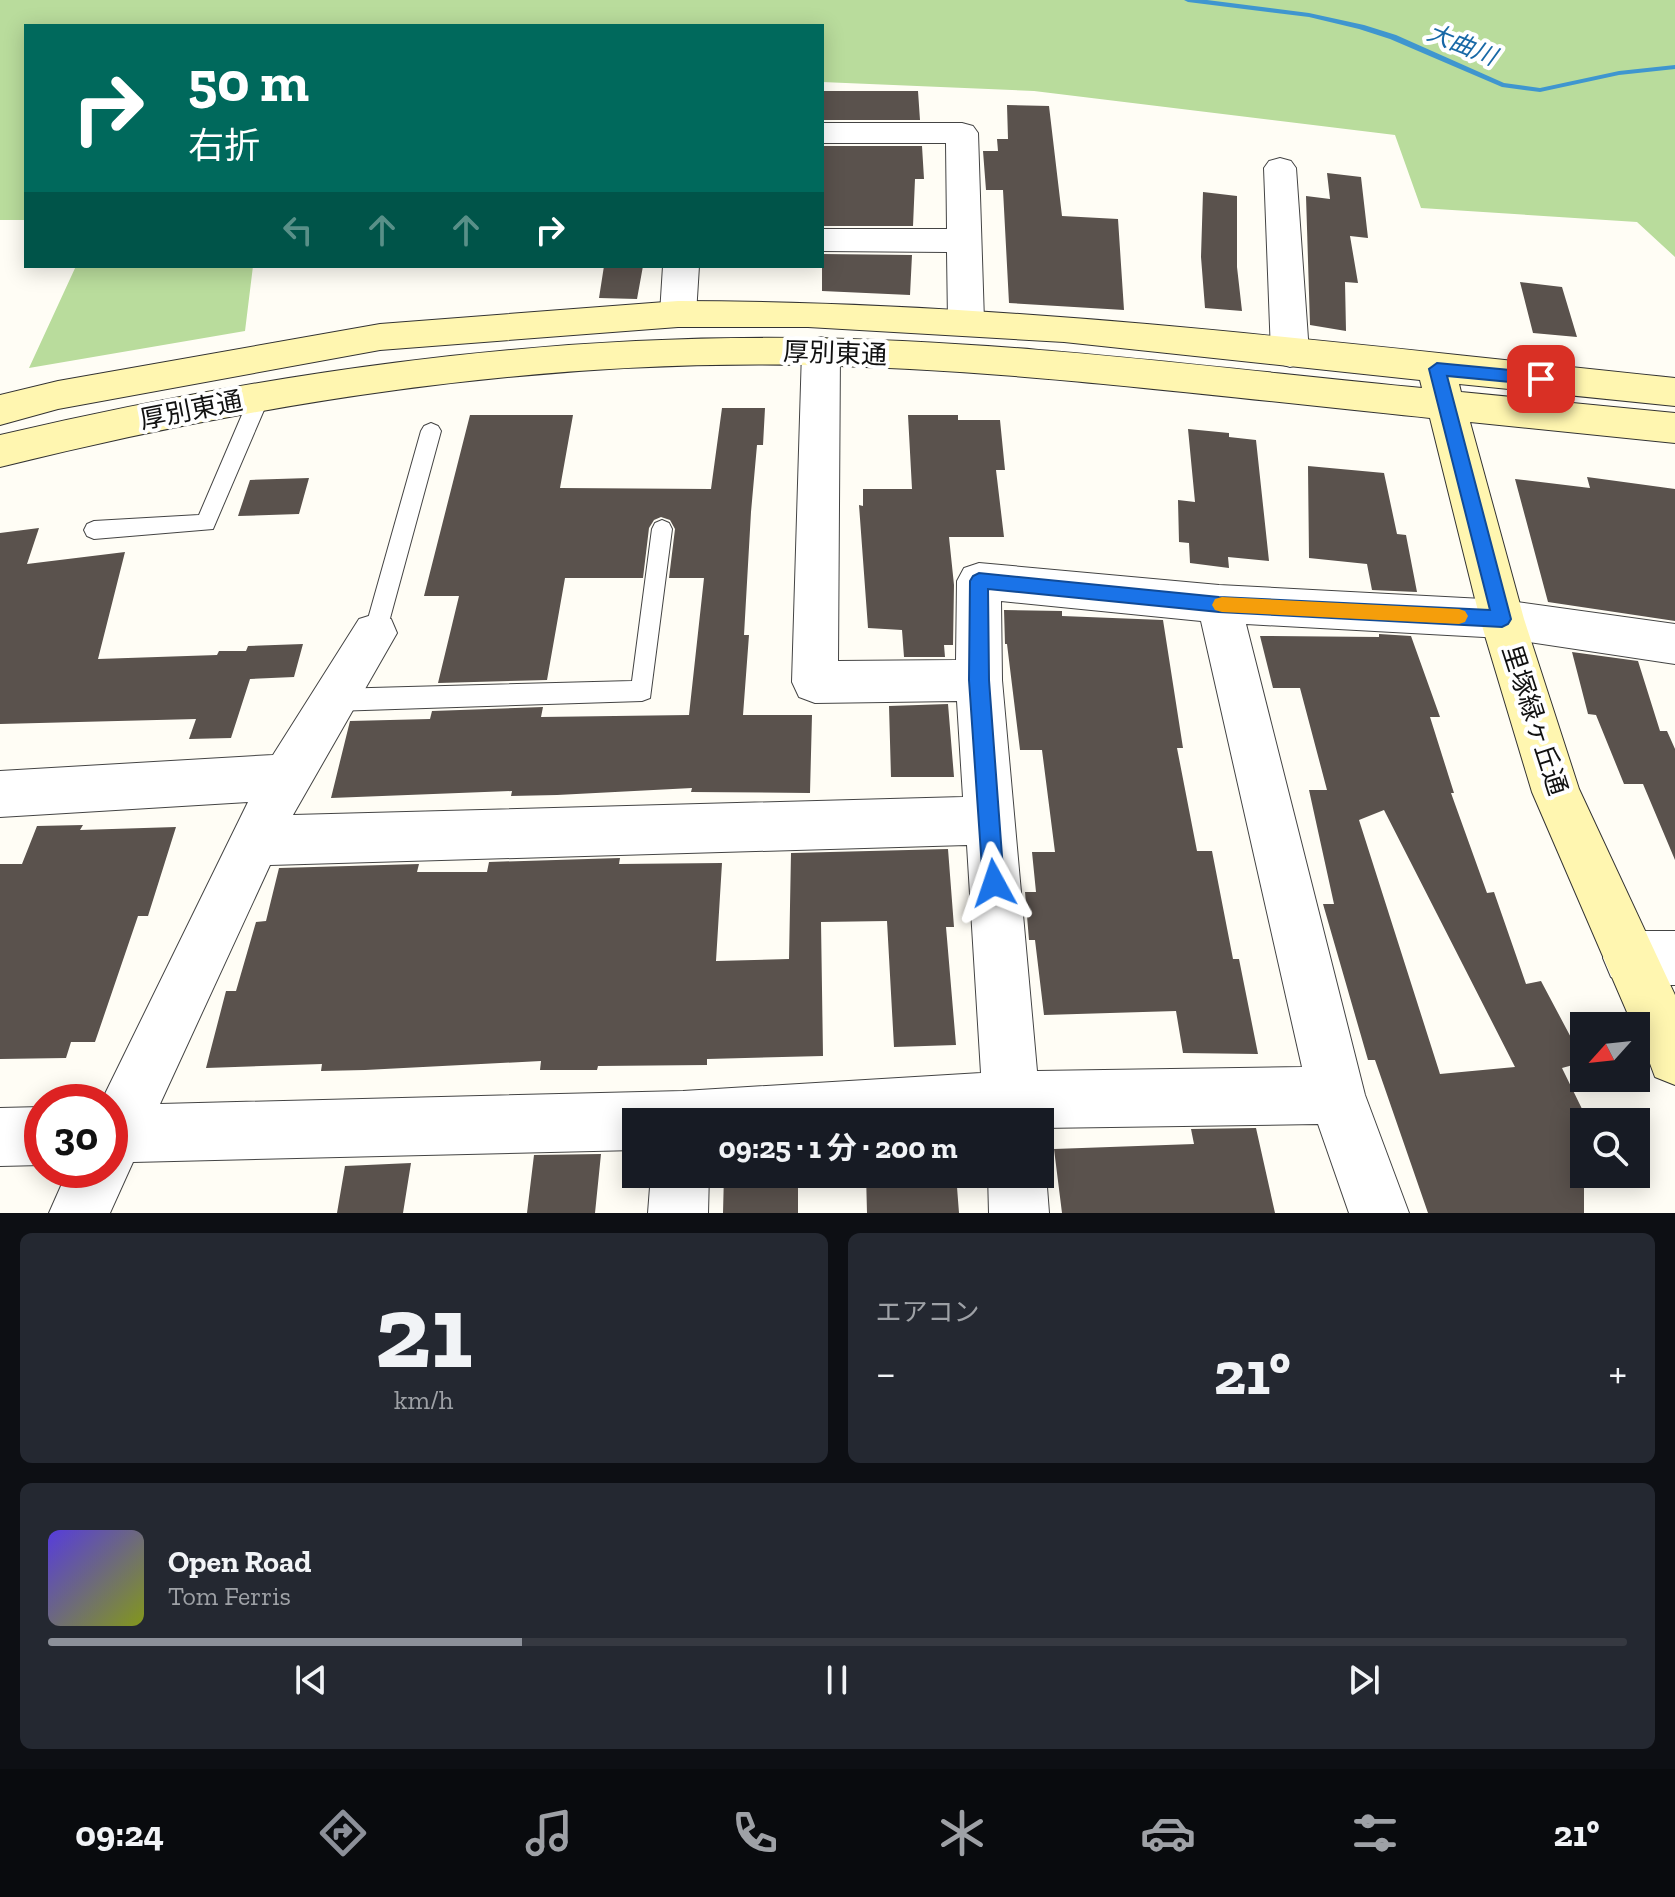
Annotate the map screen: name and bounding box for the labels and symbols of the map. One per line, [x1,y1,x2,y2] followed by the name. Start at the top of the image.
[1423,17,1504,72] water label: 大曲川
[782,335,888,371] street label: 厚別東通
[1507,345,1575,413] pin
[137,384,245,436] street label: 厚別東通
[1496,641,1574,799] street label: 里塚緑ヶ丘通
[952,841,1036,925] position arrow
[1570,1012,1650,1092] north arrow
[24,1084,128,1188] speed limit sign: 30

